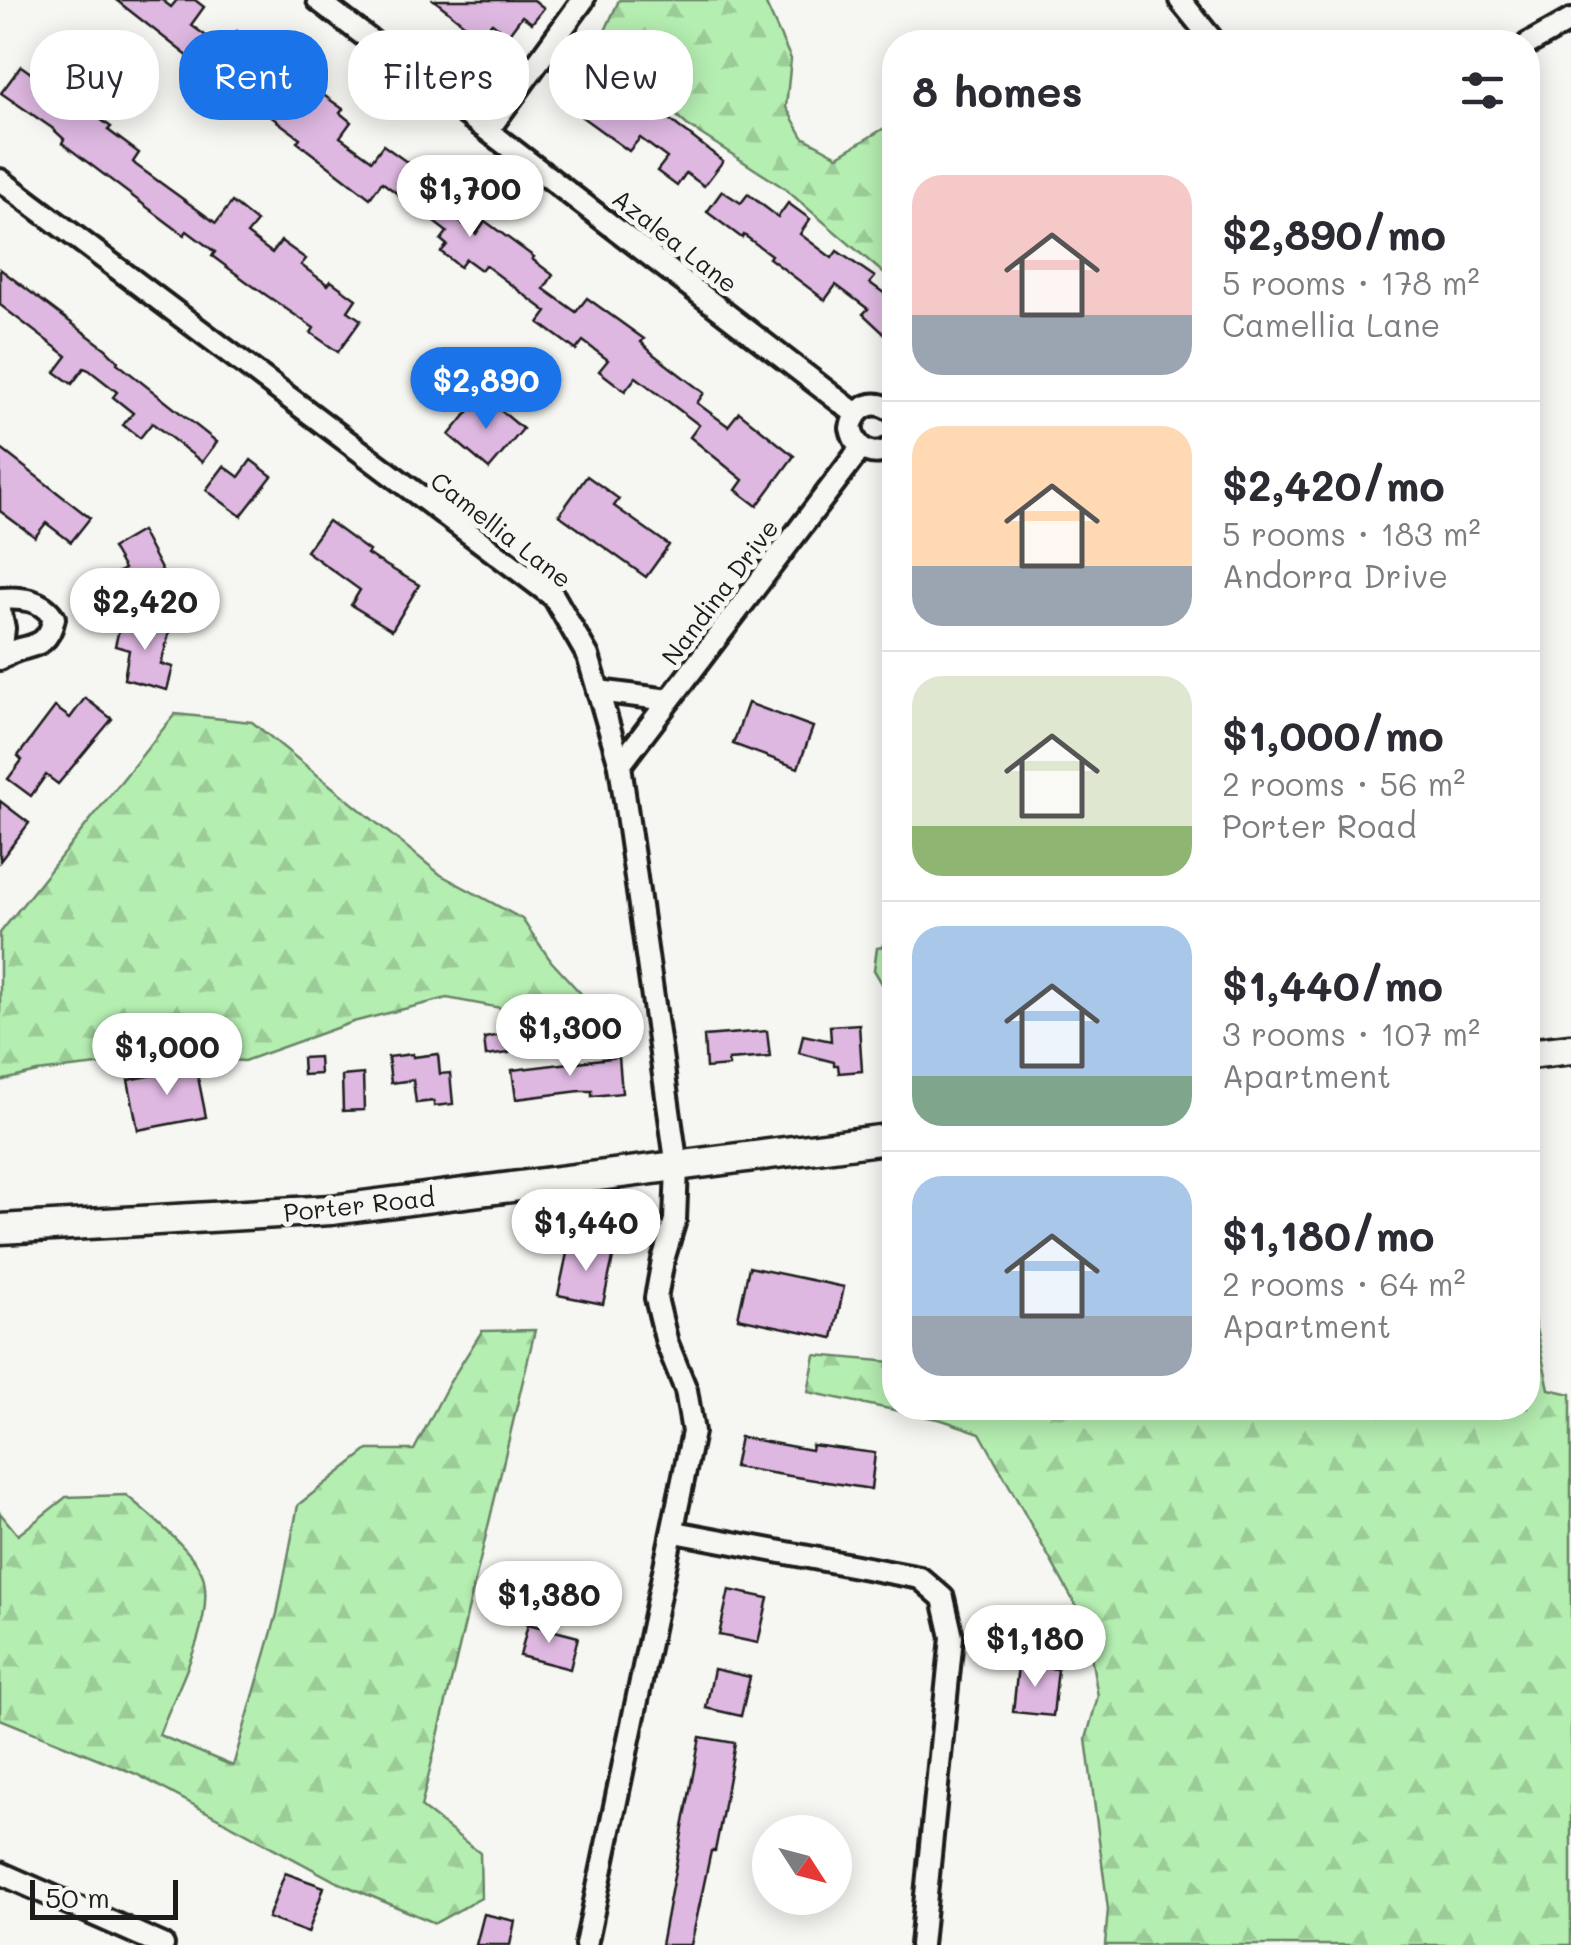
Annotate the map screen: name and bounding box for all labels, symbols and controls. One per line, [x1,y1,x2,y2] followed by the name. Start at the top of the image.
[30,30,159,120] chip: Buy
[179,30,328,120] chip: Rent
[348,30,529,120] chip: Filters
[549,30,693,120] chip: New
[912,63,1083,118] text: 8 homes
[1455,63,1510,118] icon: filters
[389,155,551,240] pin: $1,700
[419,166,521,208] text: $1,700
[607,181,745,299] street label: Azalea Lane
[1222,206,1446,261] text: $2,890/mo
[992,215,1112,335] icon: home
[1222,261,1480,303] text: 5 rooms · 178 m²
[1222,303,1440,345] text: Camellia Lane
[405,347,567,432] pin: $2,890
[432,358,540,400] text: $2,890
[1222,457,1445,512] text: $2,420/mo
[425,464,579,594] street label: Camellia Lane
[992,466,1112,586] icon: home
[654,512,785,671] street label: Nandina Drive
[1222,512,1481,554] text: 5 rooms · 183 m²
[1222,554,1448,596] text: Andorra Drive
[64,568,226,653] pin: $2,420
[92,579,198,621] text: $2,420
[1222,707,1444,762] text: $1,000/mo
[992,716,1112,836] icon: home
[1222,762,1465,804] text: 2 rooms · 56 m²
[1222,804,1417,846] text: Porter Road
[1222,957,1443,1012] text: $1,440/mo
[992,966,1112,1086] icon: home
[489,994,651,1079] pin: $1,300
[518,1005,622,1047] text: $1,300
[1222,1012,1480,1054] text: 3 rooms · 107 m²
[86,1013,248,1098] pin: $1,000
[114,1024,220,1066] text: $1,000
[1222,1054,1391,1096] text: Apartment
[282,1180,436,1228] street label: Porter Road
[505,1189,667,1274] pin: $1,440
[534,1200,638,1242] text: $1,440
[1222,1207,1434,1262] text: $1,180/mo
[992,1216,1112,1336] icon: home
[1222,1262,1466,1304] text: 2 rooms · 64 m²
[1222,1304,1391,1346] text: Apartment
[468,1561,630,1646] pin: $1,380
[497,1572,601,1614] text: $1,380
[954,1605,1116,1690] pin: $1,180
[986,1616,1084,1658] text: $1,180
[752,1815,852,1915] north arrow
[752,1815,852,1915] map controls
[30,1875,178,1920] scale bar
[45,1879,110,1915] text: 50 m

